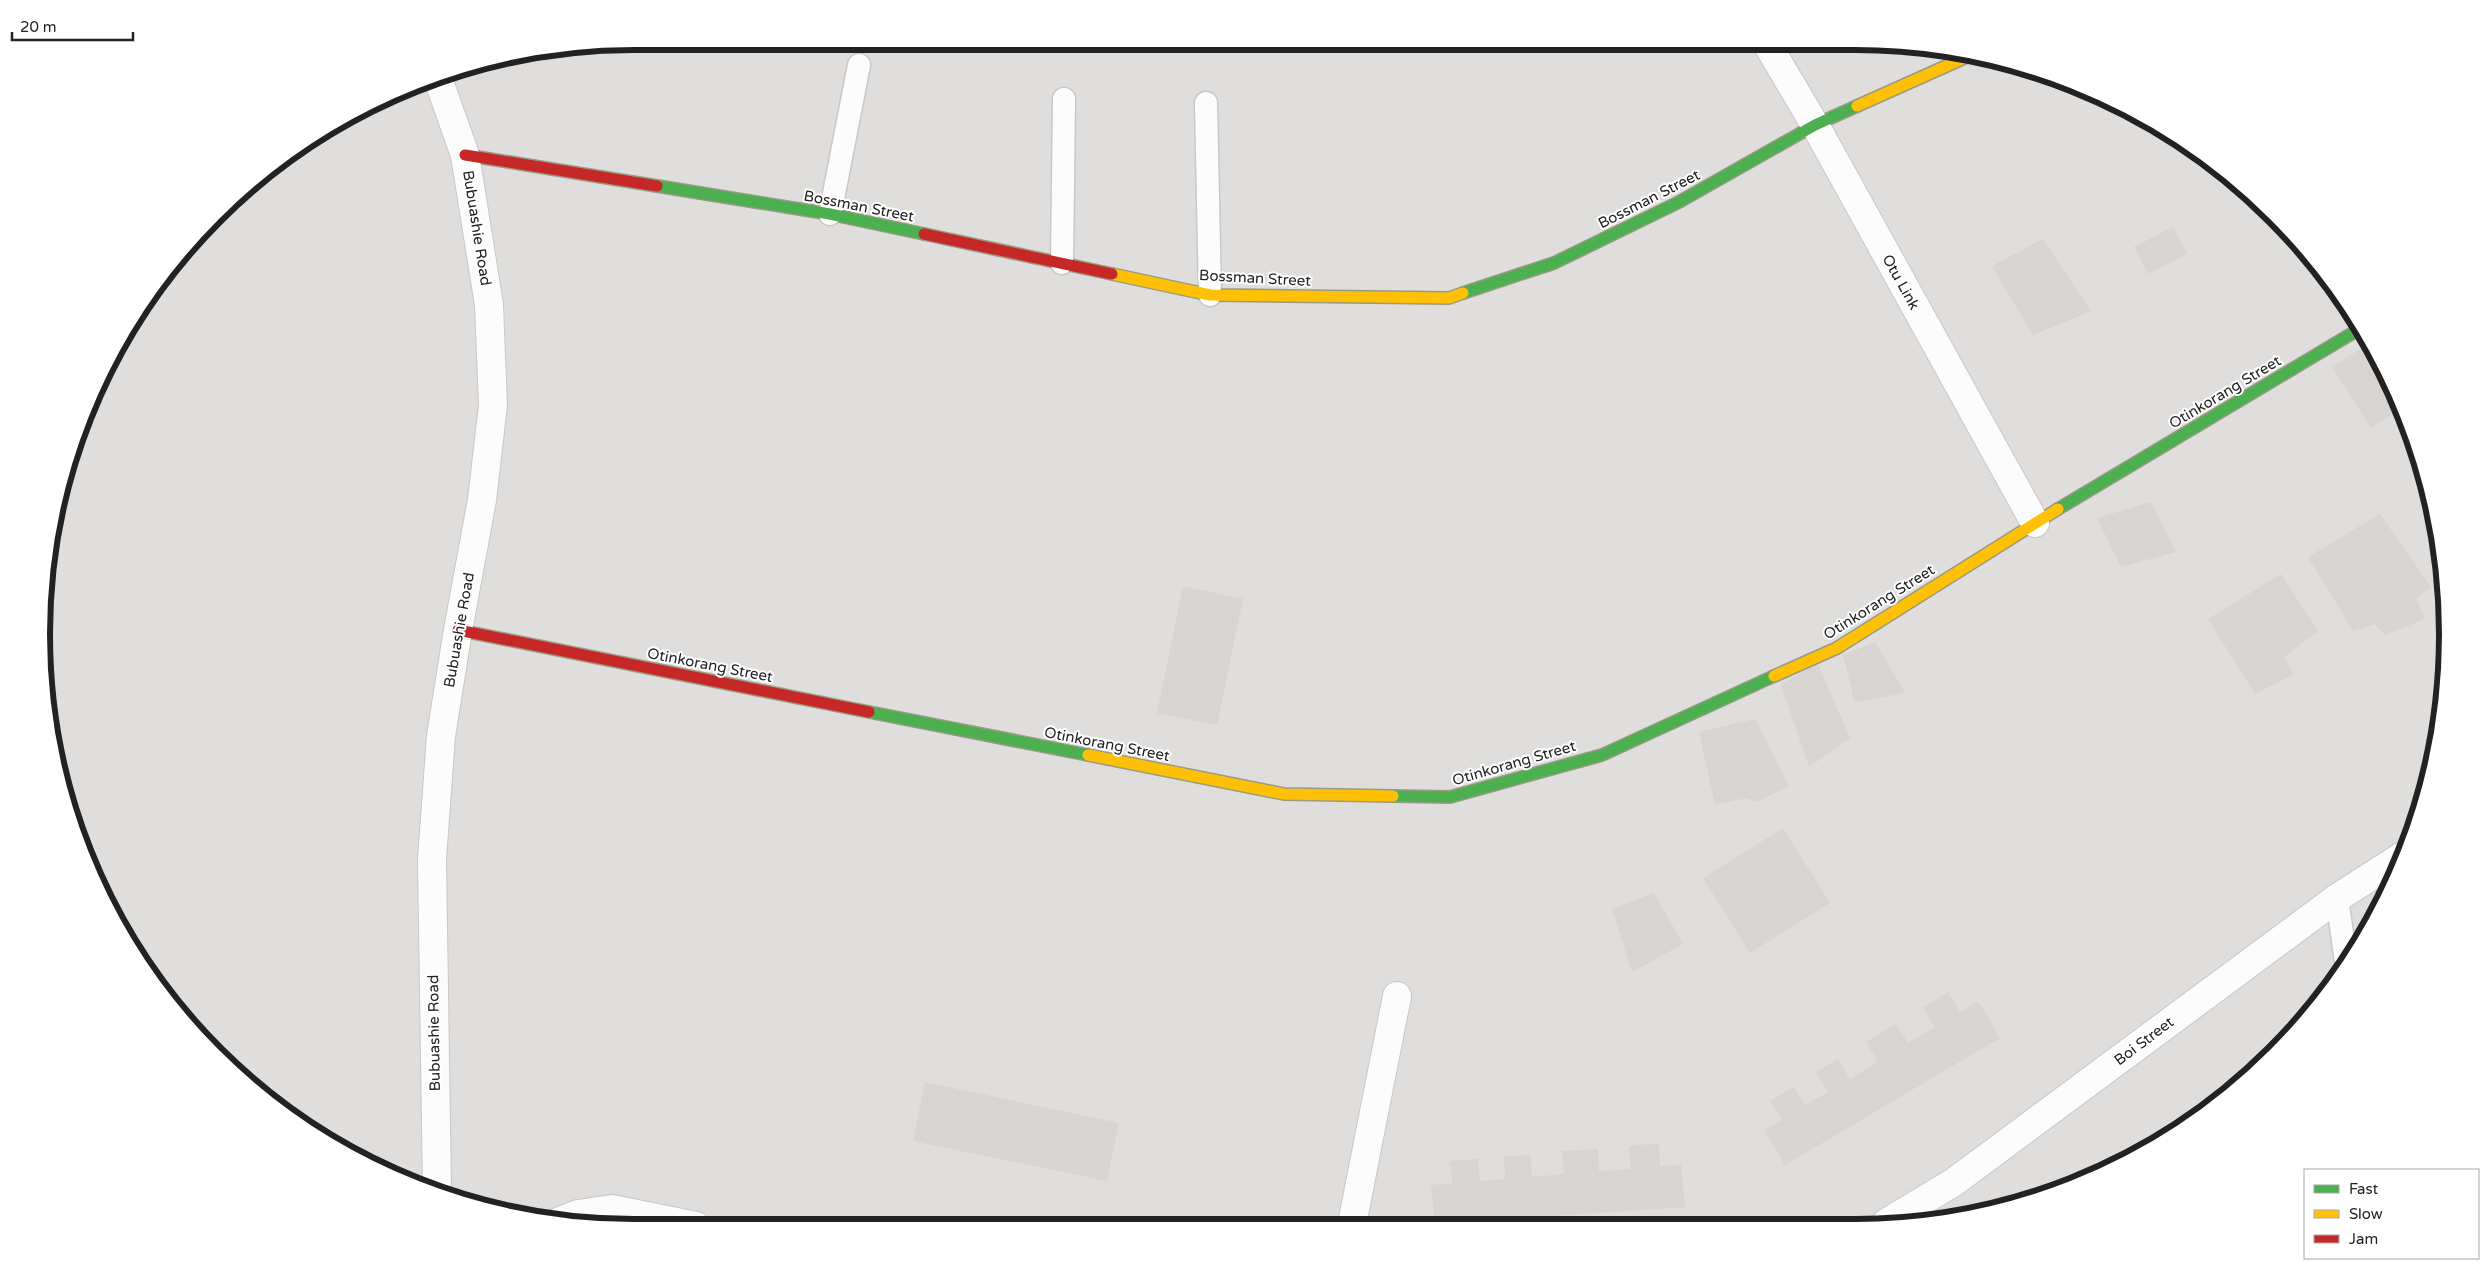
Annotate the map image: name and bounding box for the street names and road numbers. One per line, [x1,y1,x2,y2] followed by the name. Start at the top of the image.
[1595,165,1703,232] street label: Bossman Street
[459,169,495,287] street label: Bubuashie Road
[802,186,916,226] street label: Bossman Street
[1878,251,1924,313] street label: Otu Link
[1199,266,1312,290] street label: Bossman Street
[2166,351,2284,433] street label: Otinkorang Street
[1820,560,1938,643] street label: Otinkorang Street
[440,571,478,689] street label: Bubuashie Road
[646,644,775,686] street label: Otinkorang Street
[1043,723,1172,765] street label: Otinkorang Street
[1450,737,1578,789] street label: Otinkorang Street
[424,975,444,1091] street label: Bubuashie Road
[2111,1013,2178,1069] street label: Boi Street

